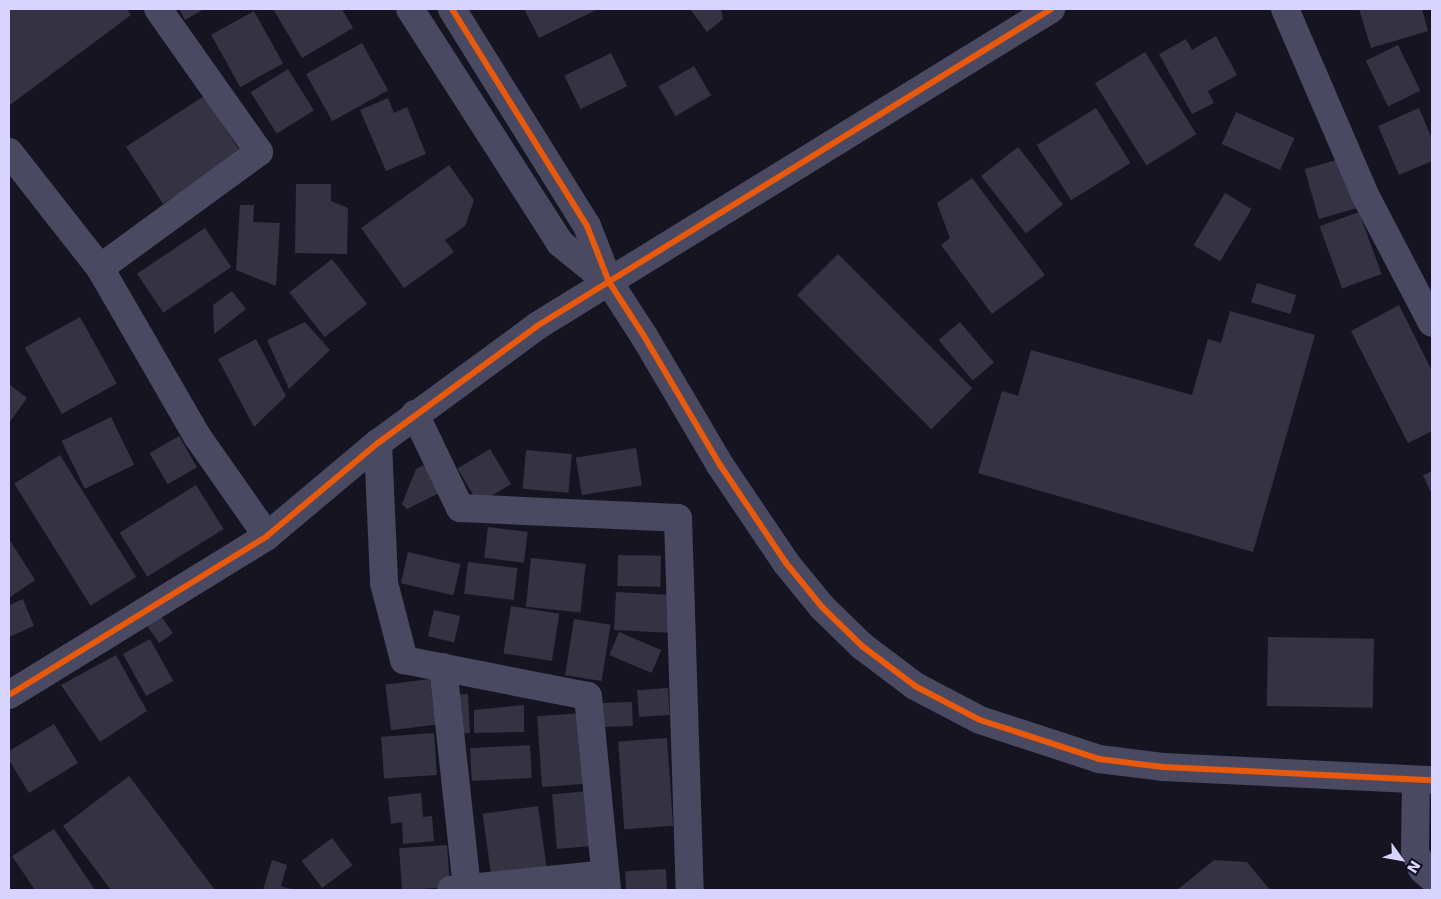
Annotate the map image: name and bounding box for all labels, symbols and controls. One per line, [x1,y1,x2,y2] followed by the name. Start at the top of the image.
[1376,834,1426,884] north arrow
[1404,858,1424,876] text: N

